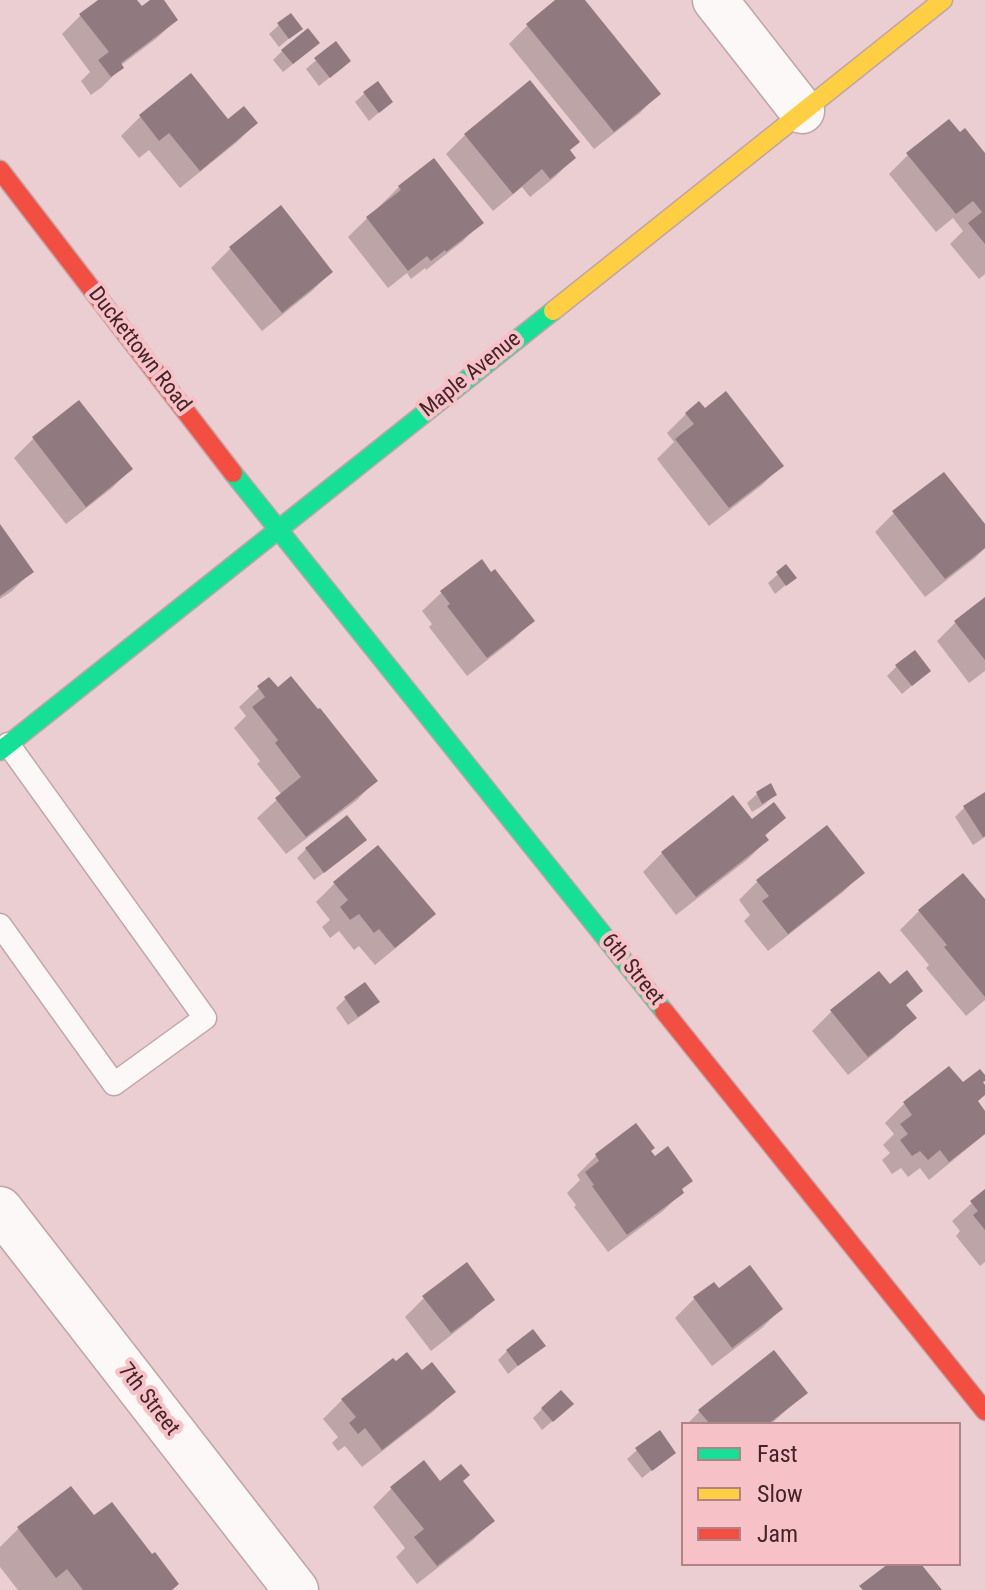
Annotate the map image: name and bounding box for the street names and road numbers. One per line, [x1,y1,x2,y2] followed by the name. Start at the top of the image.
[82,282,196,418] street label: Duckettown Road
[415,326,527,424] street label: Maple Avenue
[595,929,669,1011] street label: 6th Street
[112,1359,184,1441] street label: 7th Street

